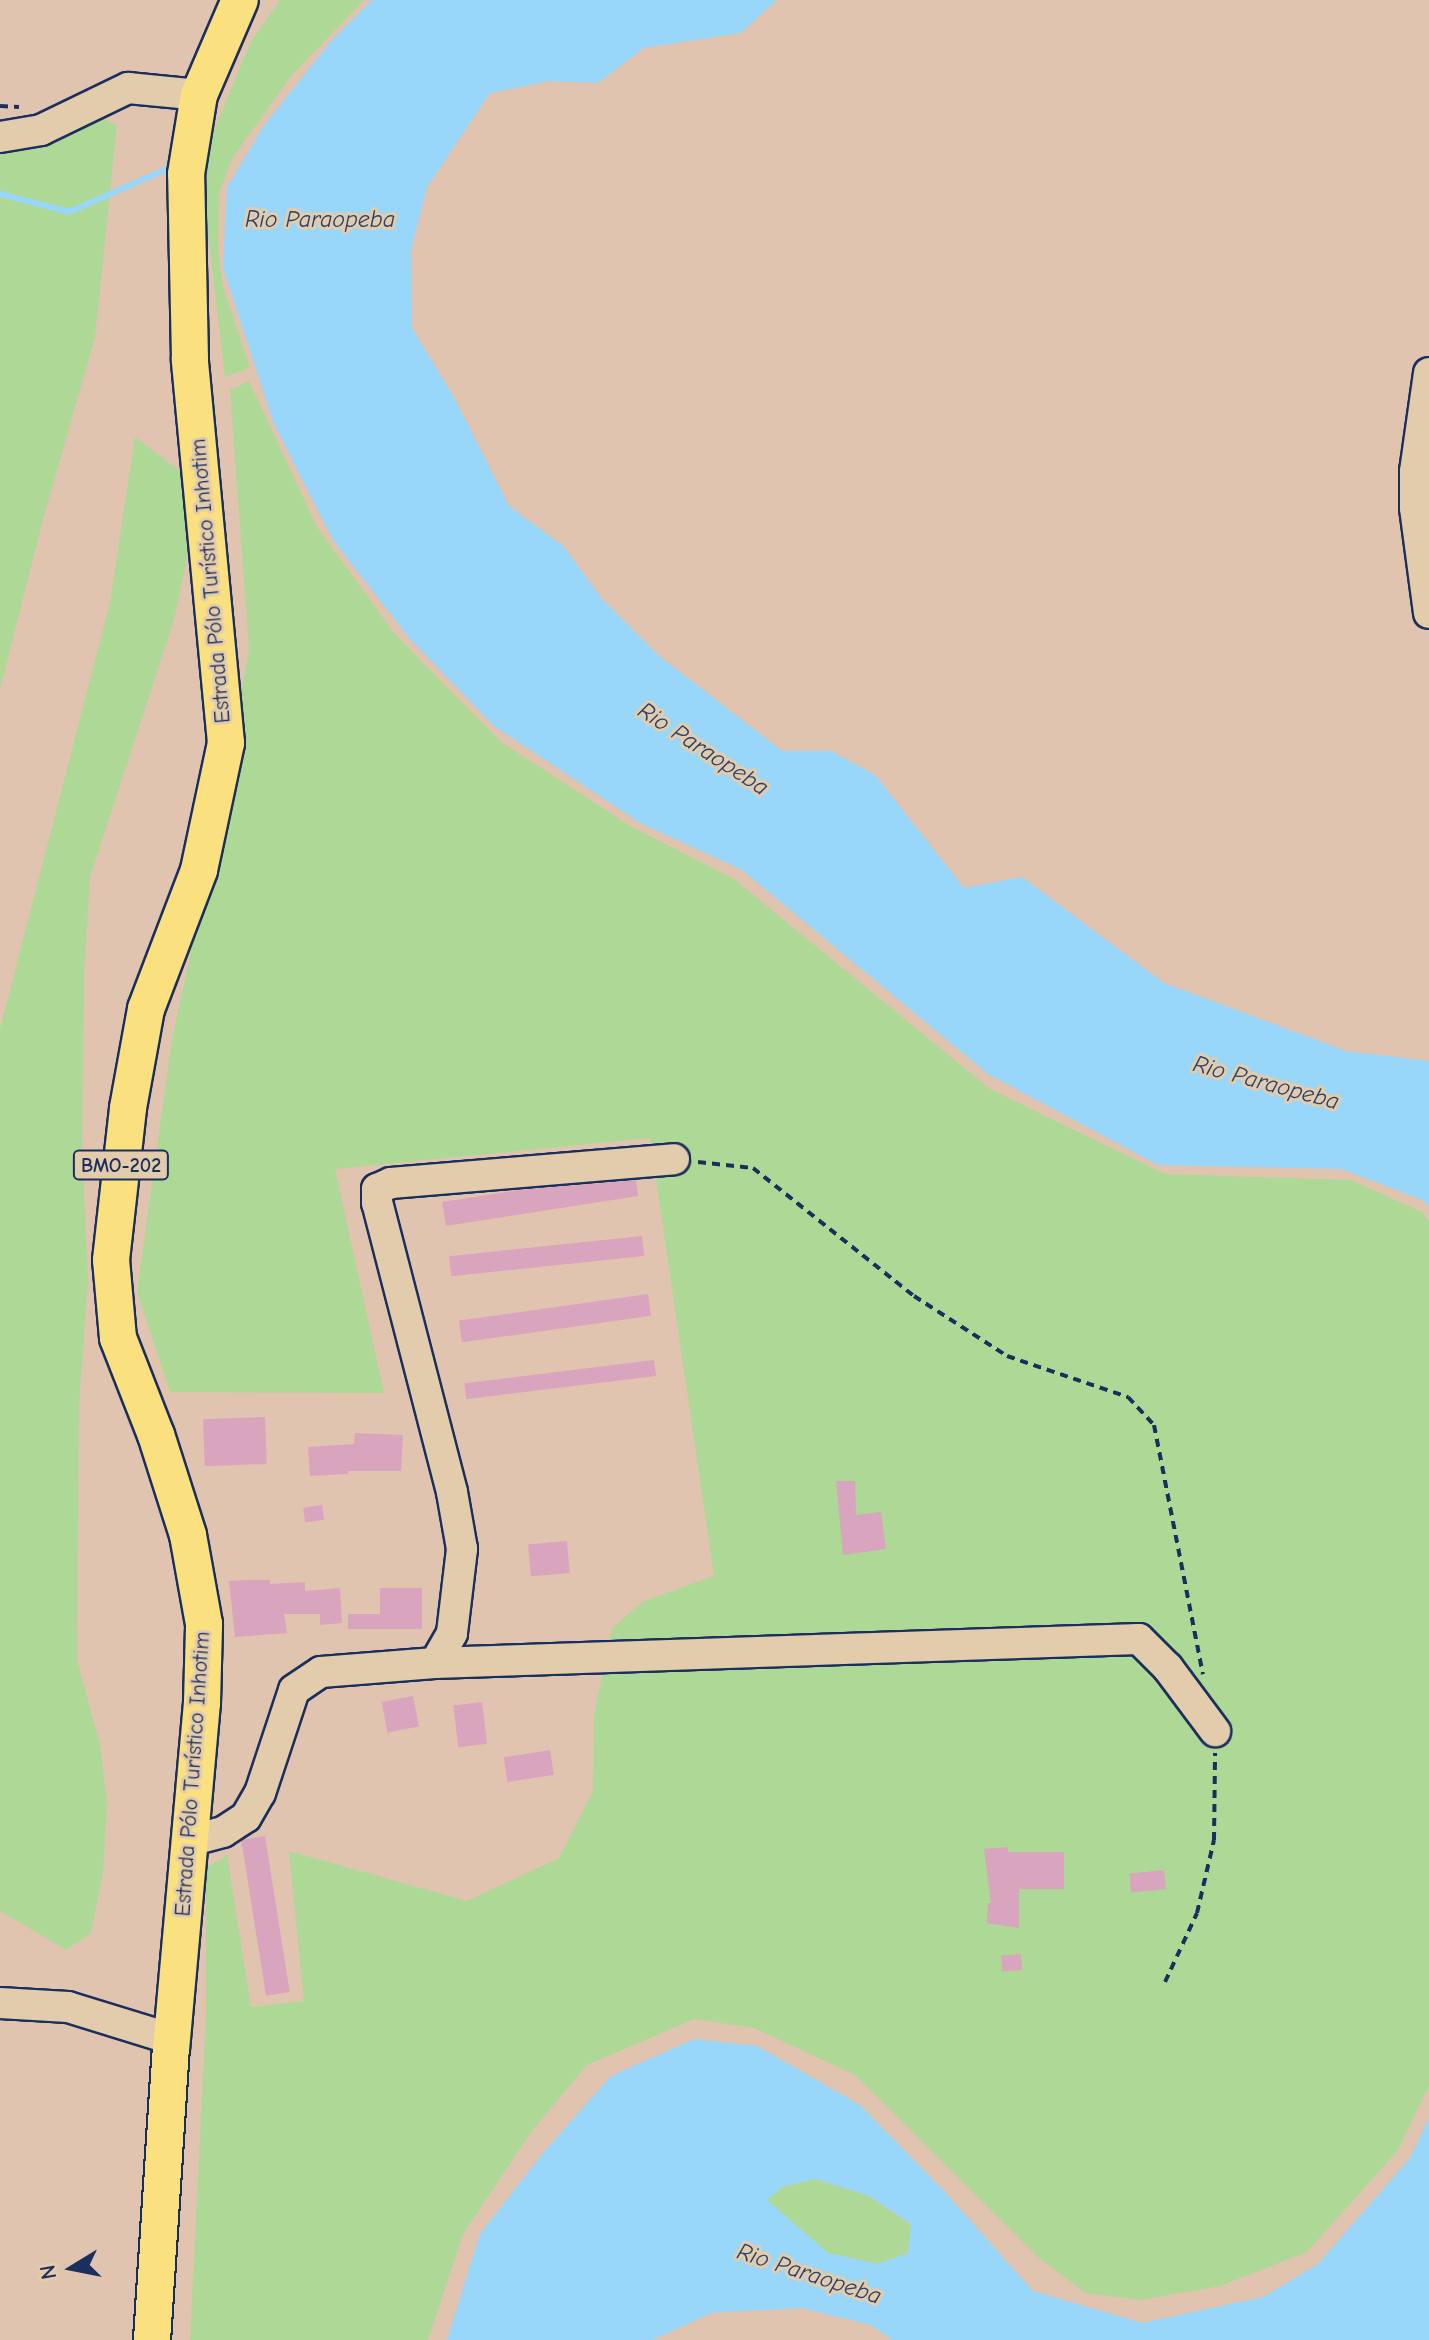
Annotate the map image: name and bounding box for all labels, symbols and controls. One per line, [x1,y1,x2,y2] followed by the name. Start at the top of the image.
[245,206,395,234] water label: Rio Paraopeba
[185,438,237,724] street label: Estrada Pólo Turístico Inhotim
[632,696,774,802] water label: Rio Paraopeba
[1190,1050,1342,1116] water label: Rio Paraopeba
[71,1149,171,1181] road number: BMO-202
[170,1631,216,1917] street label: Estrada Pólo Turístico Inhotim
[32,2228,112,2308] north arrow
[733,2237,885,2311] water label: Rio Paraopeba
[34,2263,62,2282] text: N

